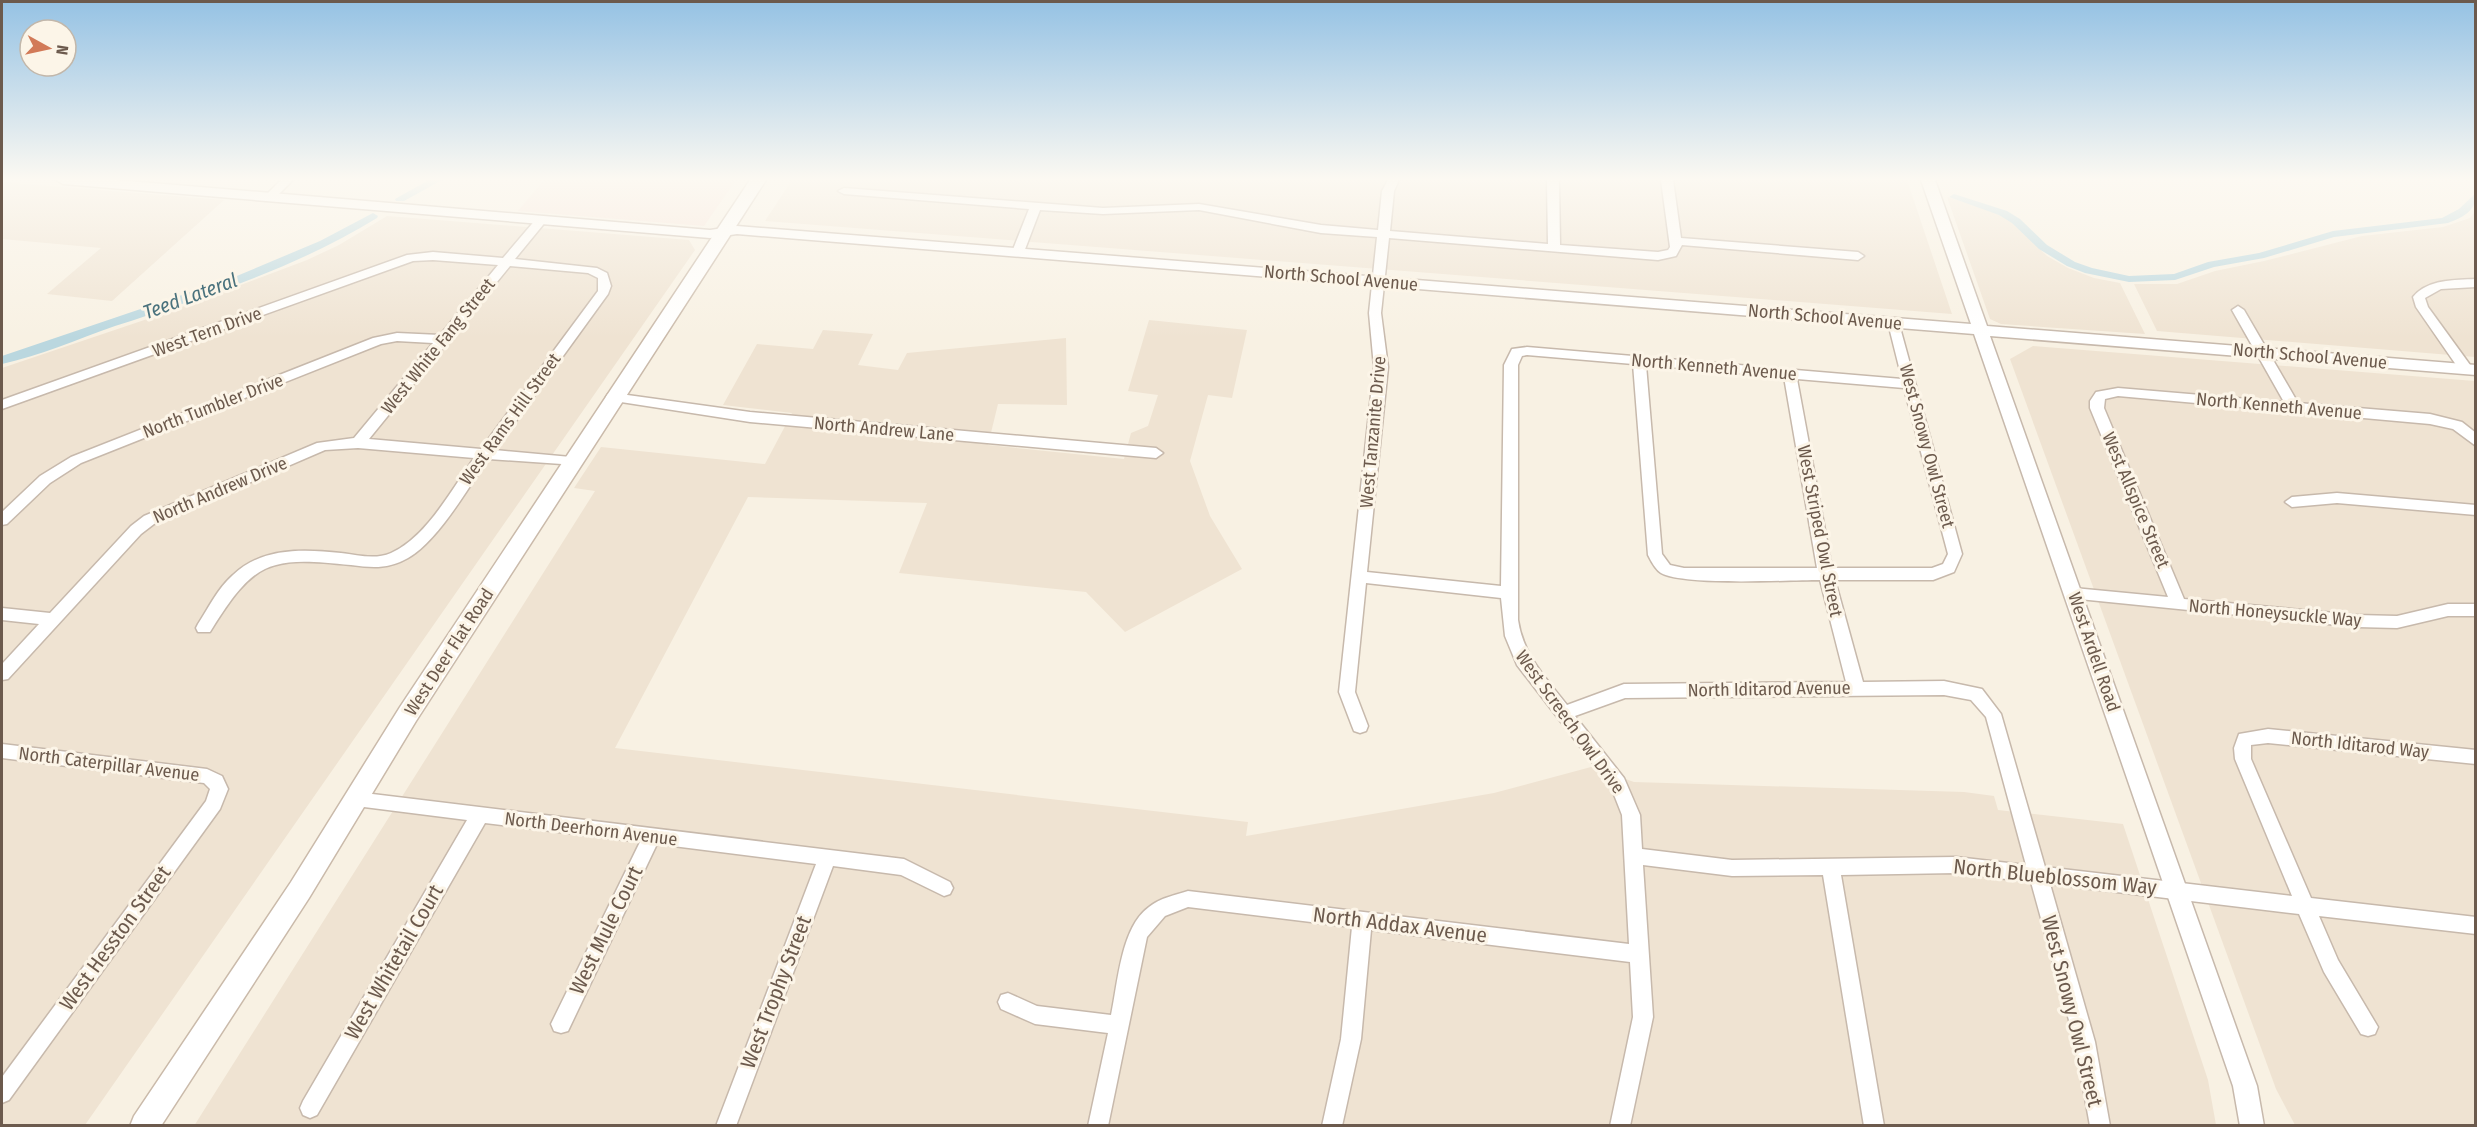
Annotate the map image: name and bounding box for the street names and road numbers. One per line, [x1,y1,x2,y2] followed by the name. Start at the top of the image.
[1263,260,1419,296] street label: North School Avenue
[376,274,500,418] street label: West White Fang Street
[1747,299,1903,335] street label: North School Avenue
[150,302,265,362] street label: West Tern Drive
[2232,338,2388,374] street label: North School Avenue
[455,349,565,489] street label: West Rams Hill Street
[1630,349,1798,385] street label: North Kenneth Avenue
[1355,355,1391,509] street label: West Tanzanite Drive
[1895,362,1959,530] street label: West Snowy Owl Street
[140,369,287,443] street label: North Tumbler Drive
[2195,388,2363,424] street label: North Kenneth Avenue
[813,412,955,446] street label: North Andrew Lane
[2097,429,2175,571] street label: West Allspice Street
[1793,443,1847,619] street label: West Striped Owl Street
[150,452,291,528] street label: North Andrew Drive
[400,584,498,720] street label: West Deer Flat Road
[2063,589,2125,715] street label: West Ardell Road
[2188,594,2362,632] street label: North Honeysuckle Way
[1511,646,1629,798] street label: West Screech Owl Drive
[1687,677,1851,701] street label: North Iditarod Avenue
[2290,727,2430,763] street label: North Iditarod Way
[17,742,201,786] street label: North Caterpillar Avenue
[503,807,679,851] street label: North Deerhorn Avenue
[1952,853,2159,901] street label: North Blueblossom Way
[54,860,176,1016] street label: West Hesston Street
[564,861,648,999] street label: West Mule Court
[339,880,449,1044] street label: West Whitetail Court
[1312,901,1488,949] street label: North Addax Avenue
[735,912,817,1072] street label: West Trophy Street
[2036,913,2108,1110] street label: West Snowy Owl Street

